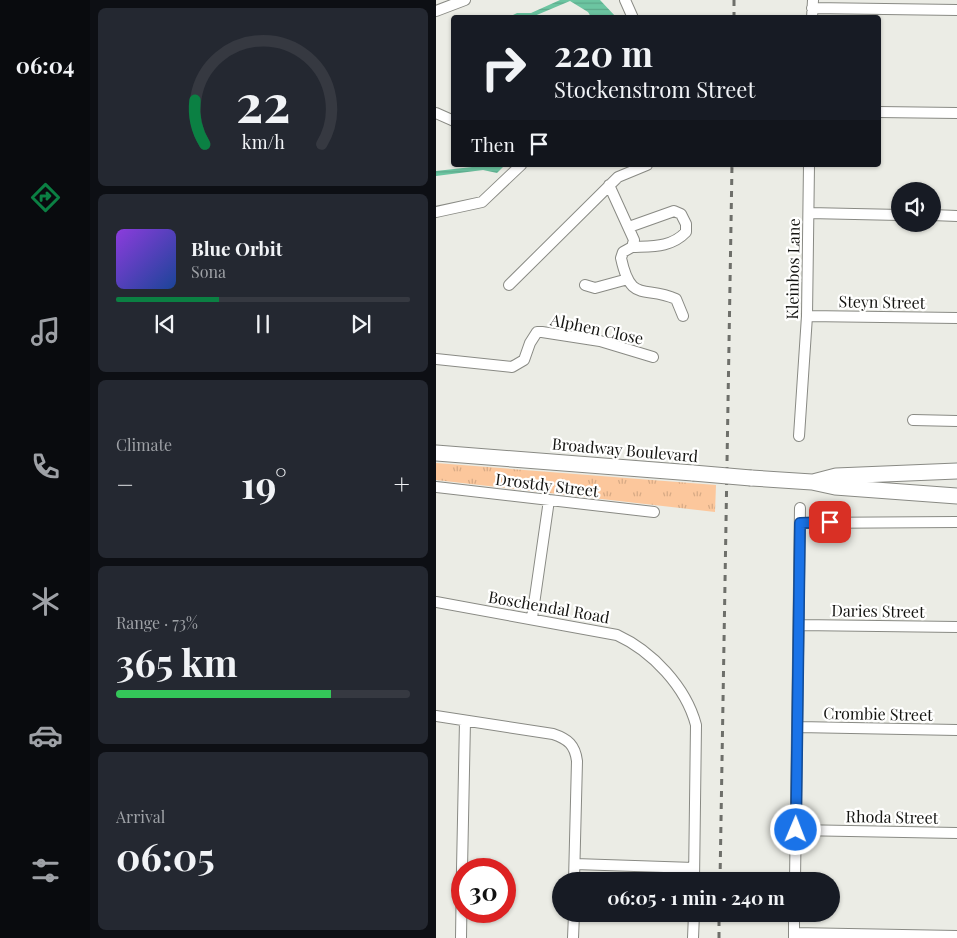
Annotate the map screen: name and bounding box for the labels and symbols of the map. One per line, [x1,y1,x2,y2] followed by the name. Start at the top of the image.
[781,218,804,320] street label: Kleinbos Lane
[838,290,926,313] street label: Steyn Street
[548,308,645,349] street label: Alphen Close
[551,433,699,466] street label: Broadway Boulevard
[494,468,600,501] street label: Drostdy Street
[809,501,851,543] pin
[487,585,611,628] street label: Boschendal Road
[831,599,925,622] street label: Daries Street
[823,702,933,725] street label: Crombie Street
[769,803,821,855] position arrow
[846,805,939,828] street label: Rhoda Street
[451,858,516,923] speed limit sign: 30

